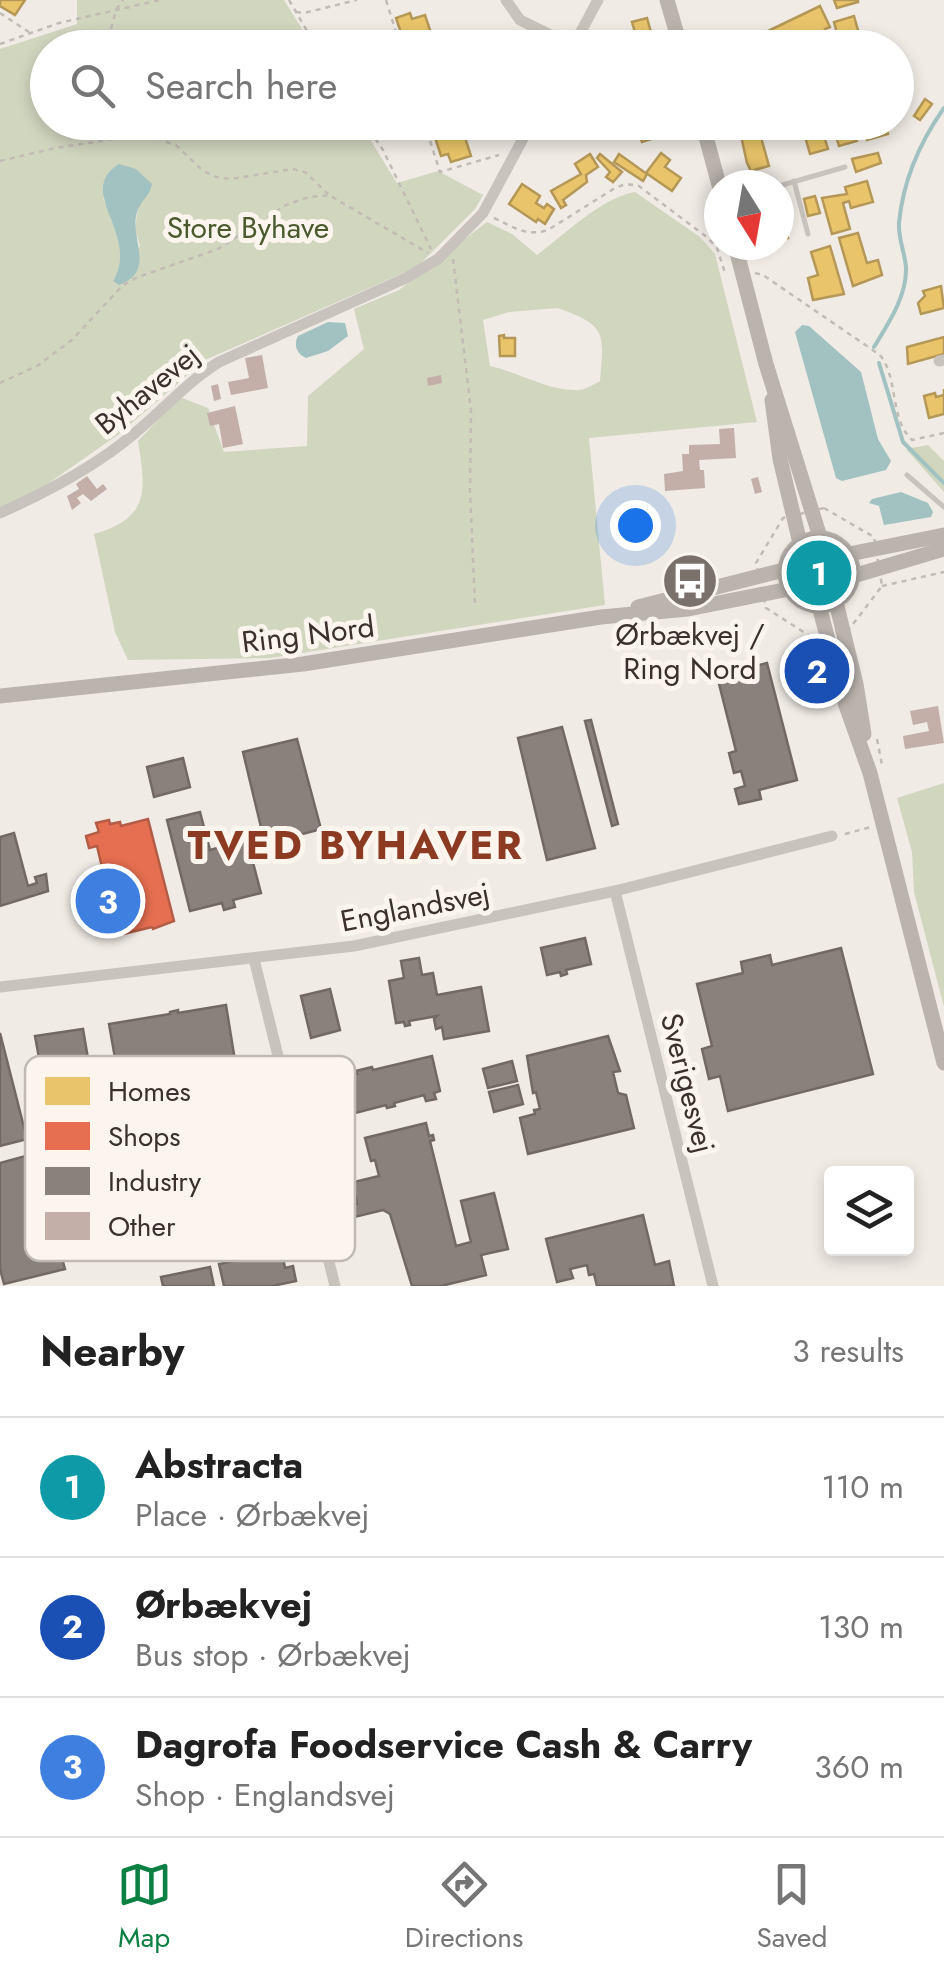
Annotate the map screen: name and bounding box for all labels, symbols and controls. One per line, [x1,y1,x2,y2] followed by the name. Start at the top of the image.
[30,30,914,140] search box
[65,58,120,113] icon: search
[145,58,337,113] text: Search here
[704,170,794,260] north arrow
[167,206,329,249] park label: Store Byhave
[86,333,208,445] street label: Byhavevej
[610,500,661,551] your location
[786,536,852,610] pin: 1
[660,551,720,611] bus stop icon: Ørbækvej / Ring Nord
[239,605,377,663] street label: Ring Nord
[615,613,765,690] place label: Ørbækvej / Ring Nord
[784,634,850,708] pin: 2
[188,816,524,874] district label: TVED BYHAVER
[76,864,140,938] pin: 3
[337,871,493,943] street label: Englandsvej
[650,1008,726,1158] street label: Sverigesvej
[25,1056,355,1261] legend
[108,1071,191,1112] text: Homes
[108,1116,181,1157] text: Shops
[108,1161,202,1202] text: Industry
[824,1166,914,1256] map controls
[824,1166,914,1256] button: layers
[108,1206,176,1247] text: Other
[40,1321,184,1382] text: Nearby
[792,1328,904,1374] text: 3 results
[135,1437,303,1492] text: Abstracta
[64,1464,81,1510] text: 1
[821,1464,904,1510] text: 110 m
[135,1492,369,1538] text: Place · Ørbækvej
[135,1577,312,1632] text: Ørbækvej
[62,1604,83,1650] text: 2
[818,1604,904,1650] text: 130 m
[135,1632,411,1678] text: Bus stop · Ørbækvej
[135,1717,752,1772] text: Dagrofa Foodservice Cash & Carry
[63,1744,82,1790] text: 3
[814,1744,904,1790] text: 360 m
[135,1772,395,1818] text: Shop · Englandsvej
[117,1857,172,1958] tab: Map
[405,1857,523,1958] tab: Directions
[756,1857,827,1958] tab: Saved

